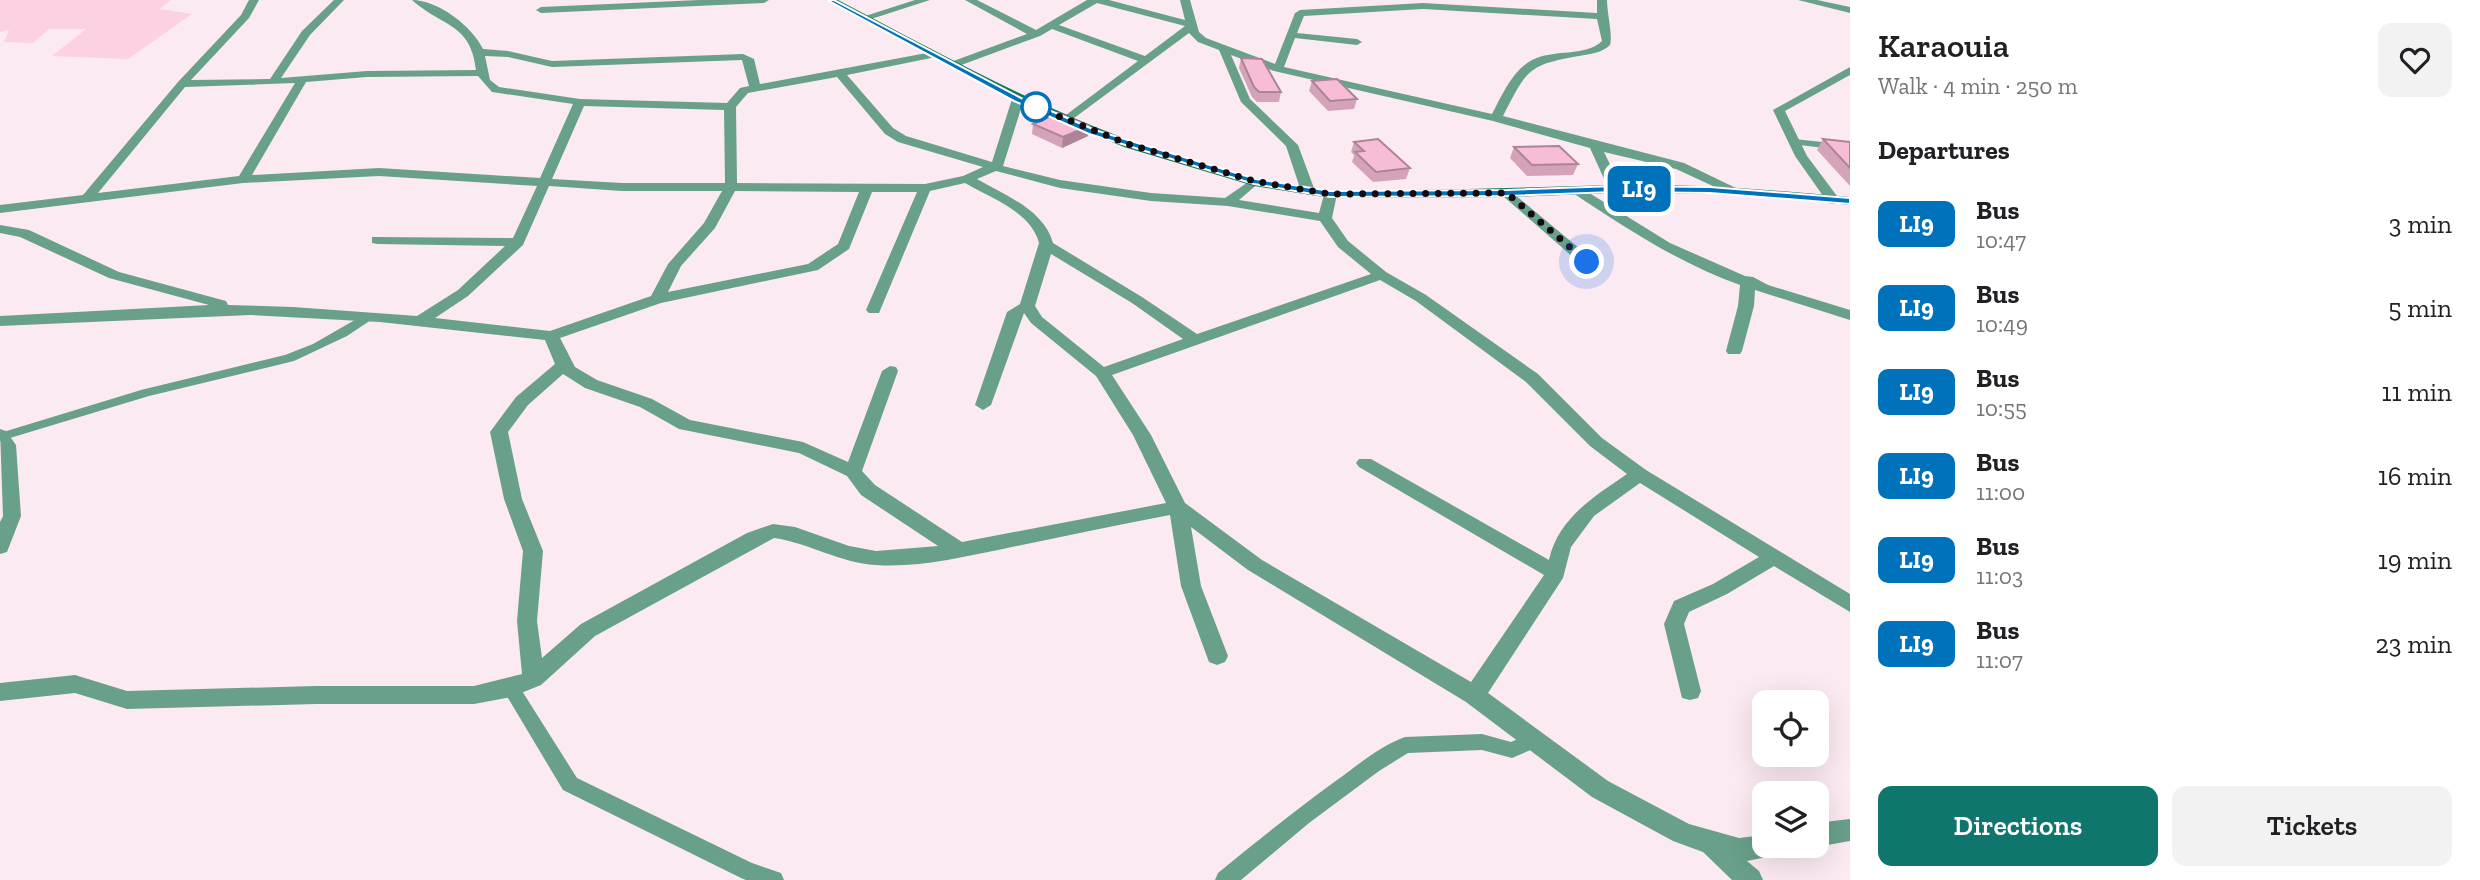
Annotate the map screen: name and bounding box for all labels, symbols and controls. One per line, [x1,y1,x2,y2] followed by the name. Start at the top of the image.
[2378,23,2452,97] button: heart
[1878,26,2009,65] text: Karaouia
[1878,72,2078,100] text: Walk · 4 min · 250 m
[1021,92,1051,122] unlabelled marker
[1878,134,2010,166] text: Departures
[1599,166,1679,212] line badge: LI9
[1622,174,1656,203] text: LI9
[1976,194,2019,226] text: Bus
[2389,208,2452,240] text: 3 min
[1899,209,1934,238] text: LI9
[1976,226,2026,254] text: 10:47
[1569,244,1604,279] your location
[1976,278,2019,310] text: Bus
[2388,292,2452,324] text: 5 min
[1899,293,1934,322] text: LI9
[1976,310,2028,338] text: 10:49
[1976,362,2019,394] text: Bus
[2381,376,2452,408] text: 11 min
[1899,377,1934,406] text: LI9
[1976,394,2027,422] text: 10:55
[1976,446,2019,478] text: Bus
[2378,460,2452,492] text: 16 min
[1899,461,1934,490] text: LI9
[1976,478,2025,506] text: 11:00
[1976,530,2019,562] text: Bus
[2378,544,2452,576] text: 19 min
[1899,545,1934,574] text: LI9
[1976,562,2023,590] text: 11:03
[1976,614,2019,646] text: Bus
[2375,628,2452,660] text: 23 min
[1899,629,1934,658] text: LI9
[1976,646,2023,674] text: 11:07
[1752,690,1829,858] map controls
[1752,690,1829,767] button: locate
[1752,781,1829,858] button: layers
[1878,786,2158,866] button: Directions
[2172,786,2452,866] button: Tickets

